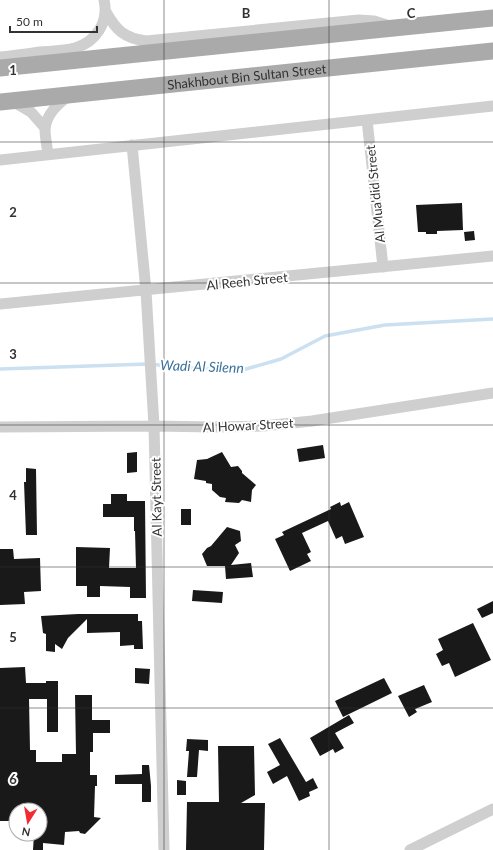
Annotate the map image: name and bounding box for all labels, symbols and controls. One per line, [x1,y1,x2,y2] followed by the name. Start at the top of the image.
[242,5,251,21] text: B
[407,5,416,21] text: C
[10,8,97,34] scale bar
[16,14,43,29] text: 50 m
[166,60,327,93] street label: Shakhbout Bin Sultan Street
[9,62,17,78] text: 1
[362,144,388,244] street label: Al Mua'did Street
[9,204,17,220] text: 2
[206,269,289,293] street label: Al Reeh Street
[9,346,17,362] text: 3
[160,356,244,376] water label: Wadi Al Silenn
[202,415,294,435] street label: Al Howar Street
[147,457,165,537] street label: Al Kayt Street
[9,487,17,503] text: 4
[9,629,17,645] text: 5
[9,771,17,787] text: 6
[8,802,48,842] north arrow
[21,825,31,839] text: N

